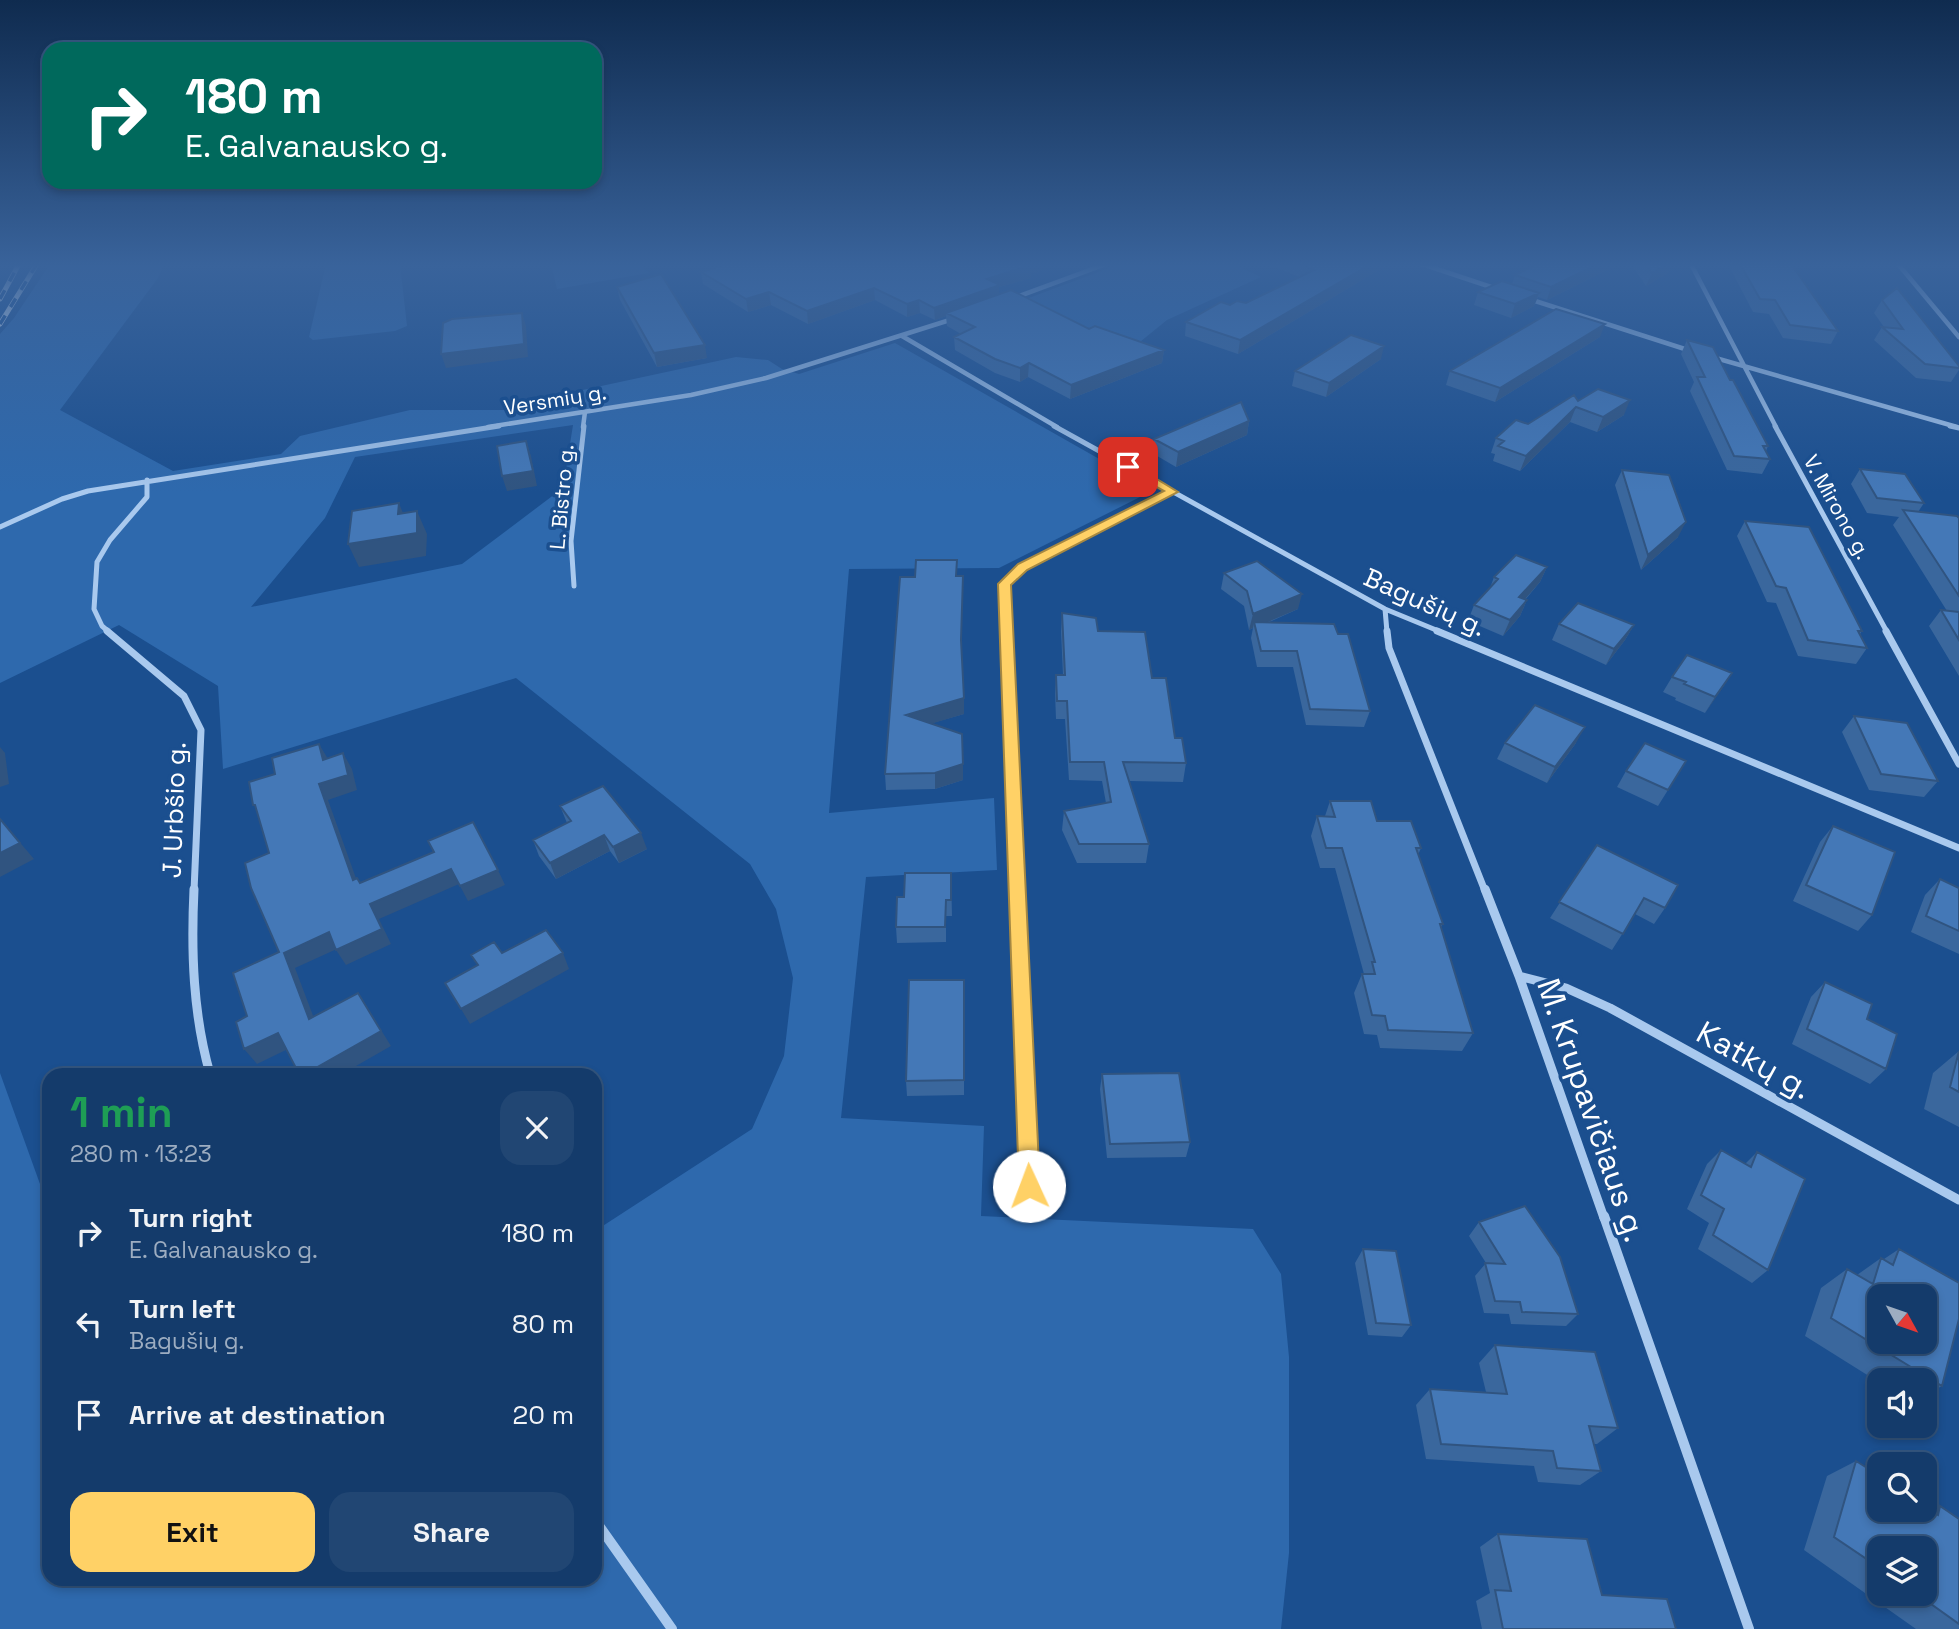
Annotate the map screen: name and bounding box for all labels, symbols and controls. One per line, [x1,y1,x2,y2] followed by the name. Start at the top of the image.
[185,65,323,127] text: 180 m
[70,70,161,161] icon: right
[185,126,448,166] text: E. Galvanausko g.
[502,378,608,421] street label: Versmių g.
[1098,437,1158,497] pin
[543,443,580,551] street label: L. Bistro g.
[1109,448,1147,486] icon: arrive
[1798,450,1877,564] street label: V. Mirono g.
[1359,560,1491,644] street label: Bagušių g.
[155,741,193,879] street label: J. Urbšio g.
[1528,973,1656,1247] street label: M. Krupavičiaus g.
[1690,1012,1818,1108] street label: Katkų g.
[70,1086,173,1139] text: 1 min
[500,1091,574,1165] button: close
[70,1139,212,1169] text: 280 m · 13:23
[992,1149,1066,1223] position arrow
[129,1201,253,1235] text: Turn right
[70,1214,108,1252] icon: right
[501,1216,574,1250] text: 180 m
[129,1235,318,1265] text: E. Galvanausko g.
[1867,1284,1937,1354] north arrow
[1867,1284,1937,1606] map controls
[129,1292,236,1326] text: Turn left
[70,1305,108,1343] icon: left
[512,1307,574,1341] text: 80 m
[129,1326,244,1356] text: Bagušių g.
[1867,1368,1937,1438] button: sound
[70,1396,108,1434] icon: arrive
[129,1398,386,1432] text: Arrive at destination
[513,1398,574,1432] text: 20 m
[1867,1452,1937,1522] button: search
[70,1492,315,1572] button: Exit
[329,1492,574,1572] button: Share
[1867,1536,1937,1606] button: layers

